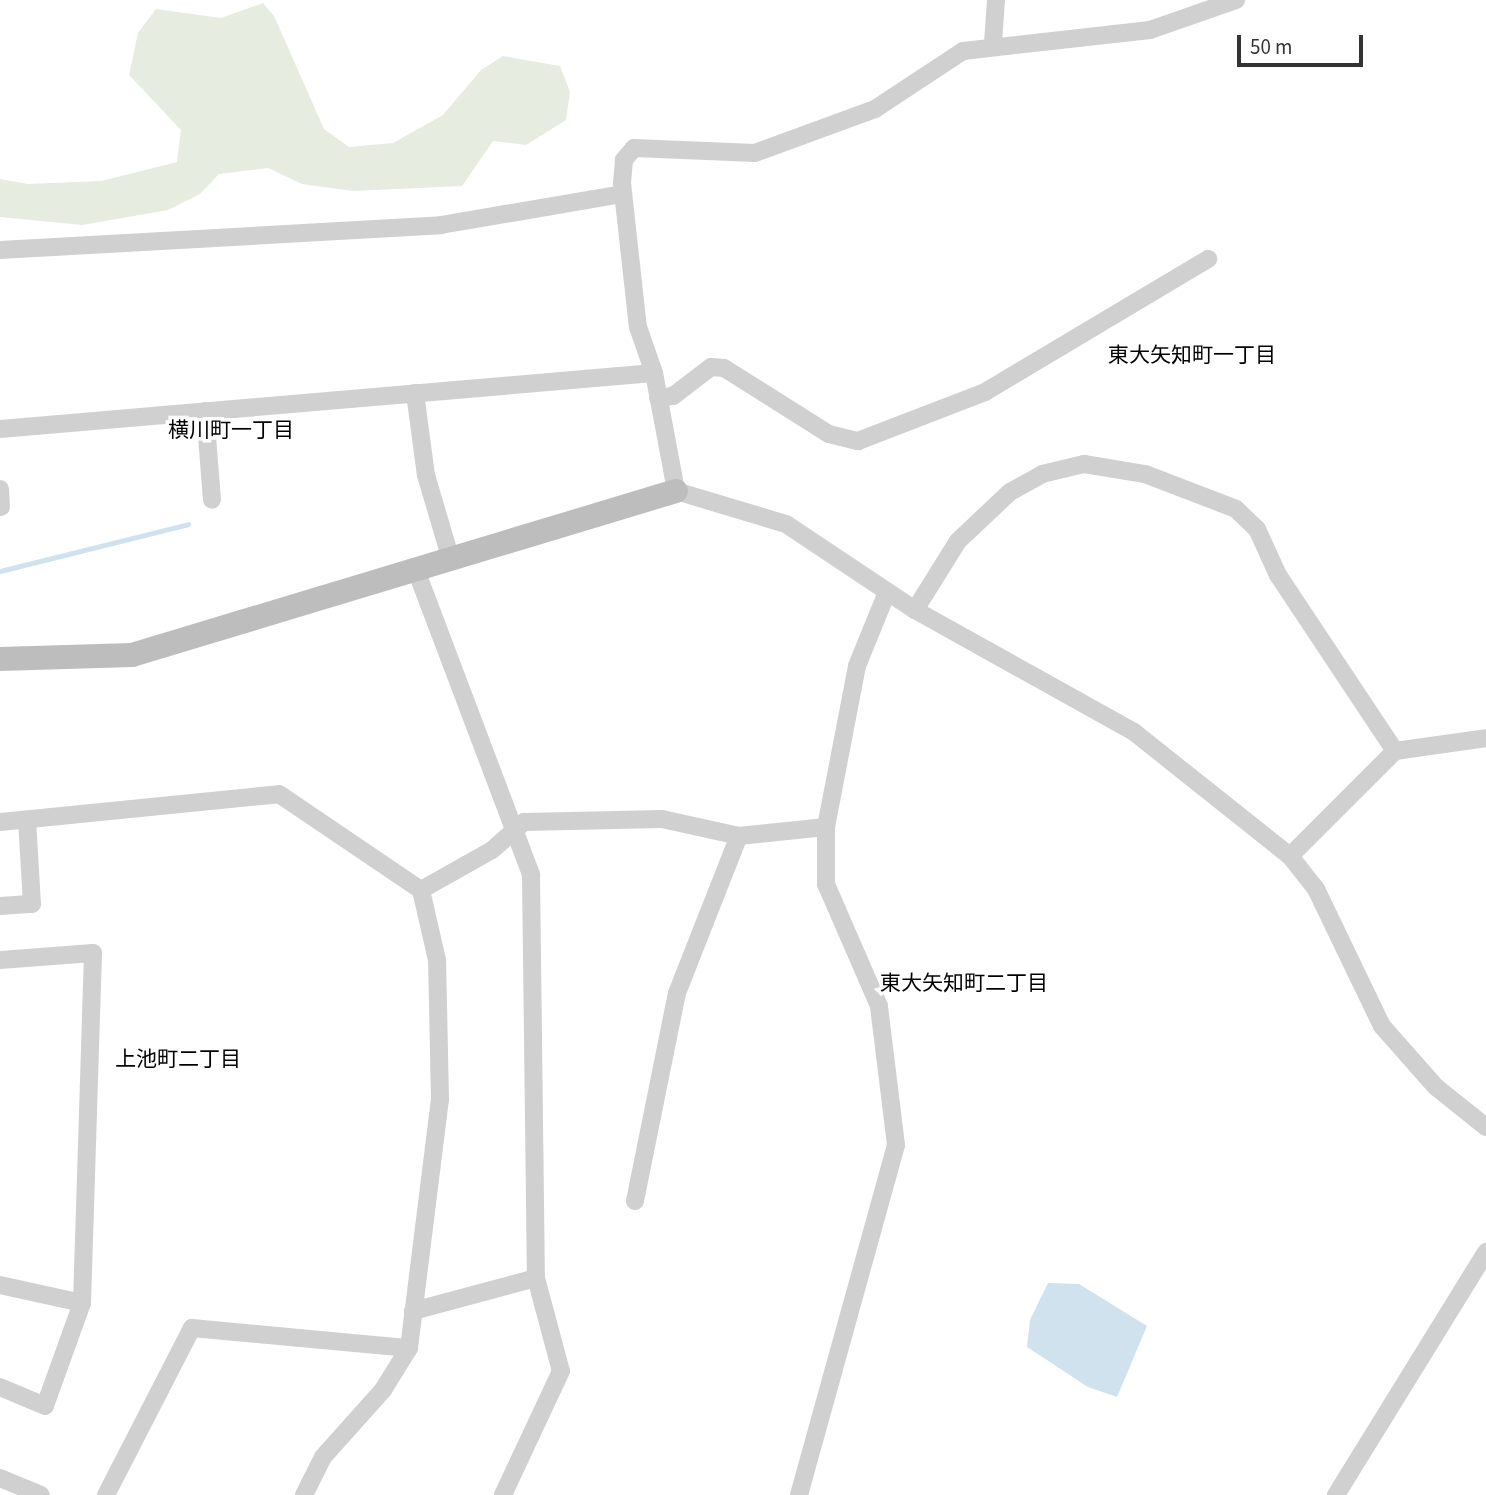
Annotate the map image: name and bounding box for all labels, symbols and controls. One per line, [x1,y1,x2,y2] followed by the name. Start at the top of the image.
[1241,21,1367,65] scale bar
[1250,32,1292,62] text: 50 m
[1108,342,1276,368] district label: 東大矢知町一丁目
[168,417,294,443] district label: 横川町一丁目
[880,970,1048,996] district label: 東大矢知町二丁目
[115,1046,241,1072] district label: 上池町二丁目

